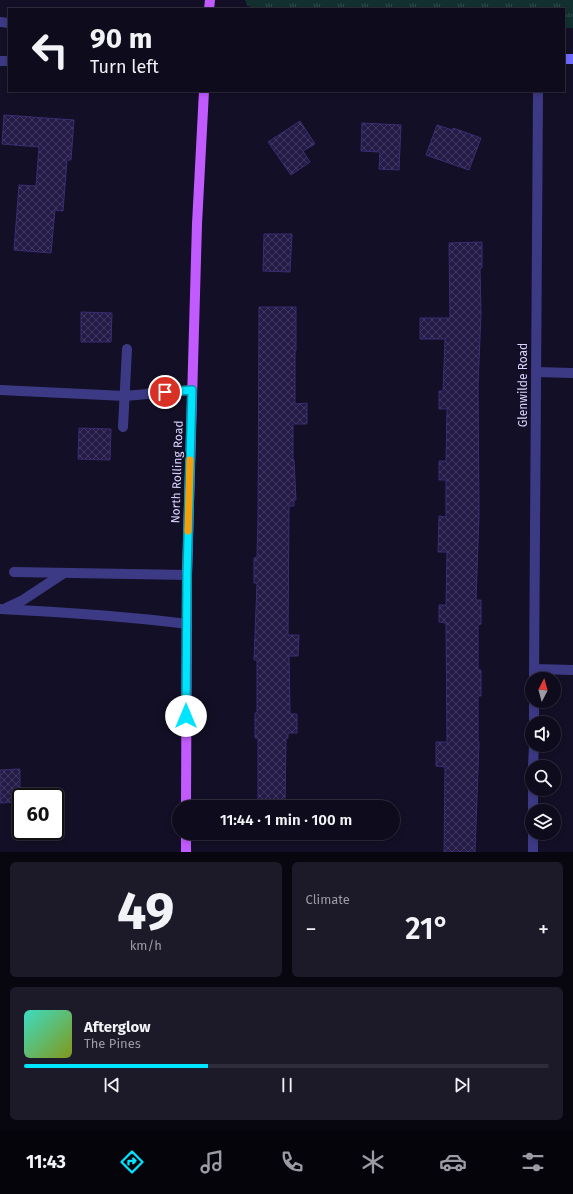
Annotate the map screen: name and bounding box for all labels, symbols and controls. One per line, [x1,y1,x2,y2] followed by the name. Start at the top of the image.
[90,22,152,55] text: 90 m
[24,24,76,76] icon: left
[90,56,159,78] text: Turn left
[516,343,530,427] street label: Glenwilde Road
[148,375,182,409] pin
[154,381,176,403] icon: arrive
[168,420,186,524] street label: North Rolling Road
[525,672,561,708] north arrow
[525,672,561,840] map controls
[165,695,207,737] position arrow
[525,716,561,752] button: sound
[525,760,561,796] button: search
[12,788,64,840] speed limit sign: 60
[525,804,561,840] button: layers
[220,811,352,829] text: 11:44 · 1 min · 100 m
[117,880,174,943] text: 49
[306,892,350,907] text: Climate
[405,911,449,947] text: 21°
[306,916,317,943] text: −
[538,916,549,943] text: +
[130,938,162,953] text: km/h
[84,1018,150,1036] text: Afterglow
[84,1036,141,1051] text: The Pines
[101,1074,123,1096] icon: previous
[276,1074,298,1096] icon: pause
[451,1074,473,1096] icon: next
[118,1148,146,1176] icon: directions
[198,1148,226,1176] icon: music
[278,1148,306,1176] icon: phone
[359,1148,387,1176] icon: climate
[439,1148,467,1176] icon: car
[519,1148,547,1176] icon: filters
[26,1151,66,1173] text: 11:43

